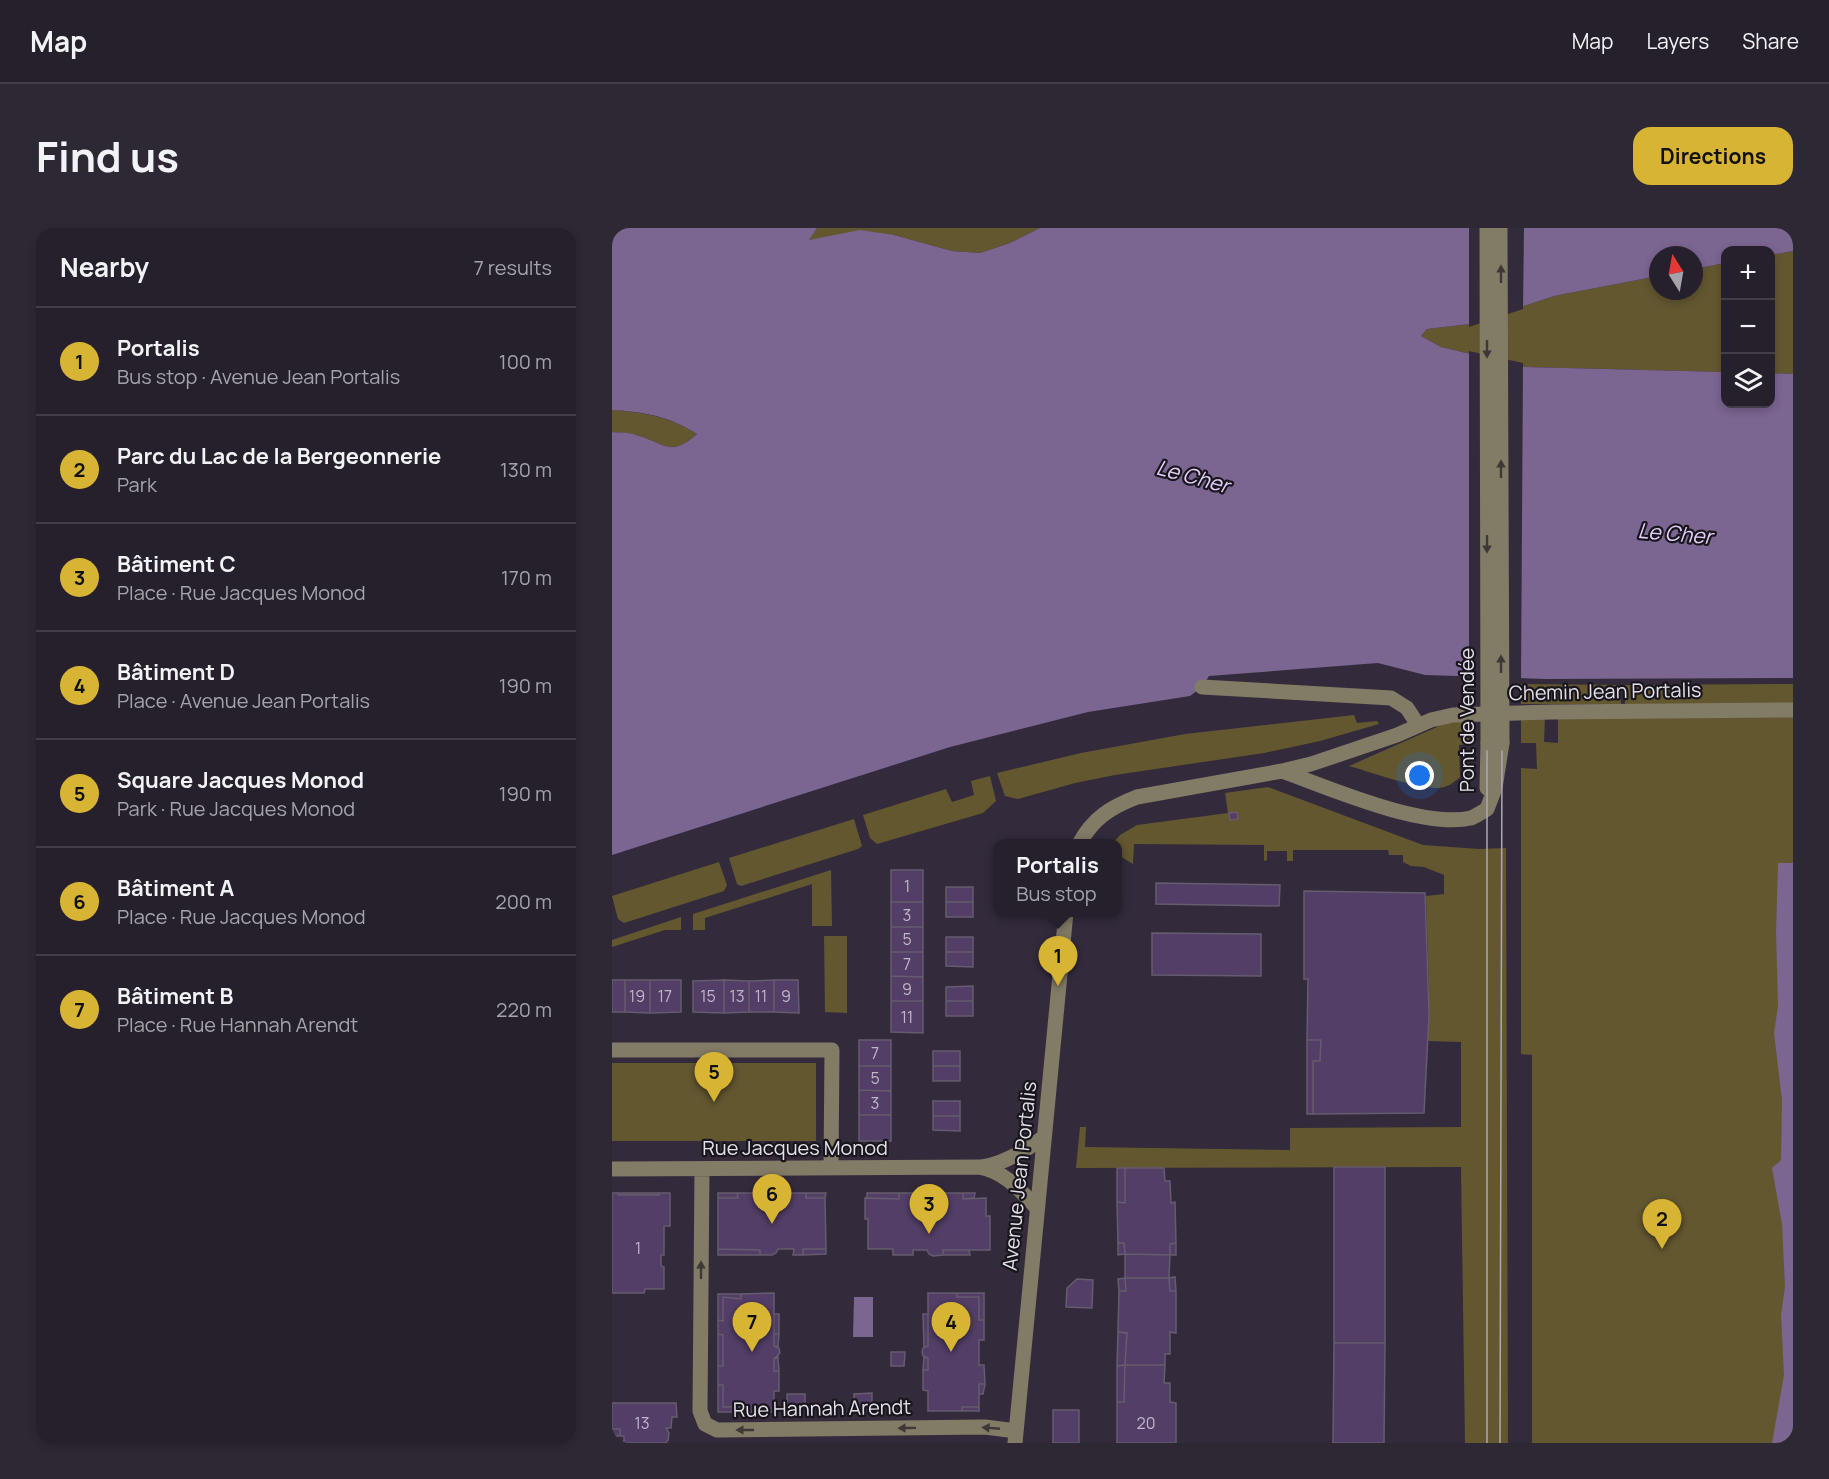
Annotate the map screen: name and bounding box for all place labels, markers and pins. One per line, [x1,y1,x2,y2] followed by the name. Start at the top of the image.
[1038,936,1078,986] pin: 1
[694,1052,734,1102] pin: 5
[752,1174,792,1224] pin: 6
[910,1184,948,1234] pin: 3
[1642,1200,1682,1249] pin: 2
[732,1302,772,1352] pin: 7
[932,1302,970,1352] pin: 4

